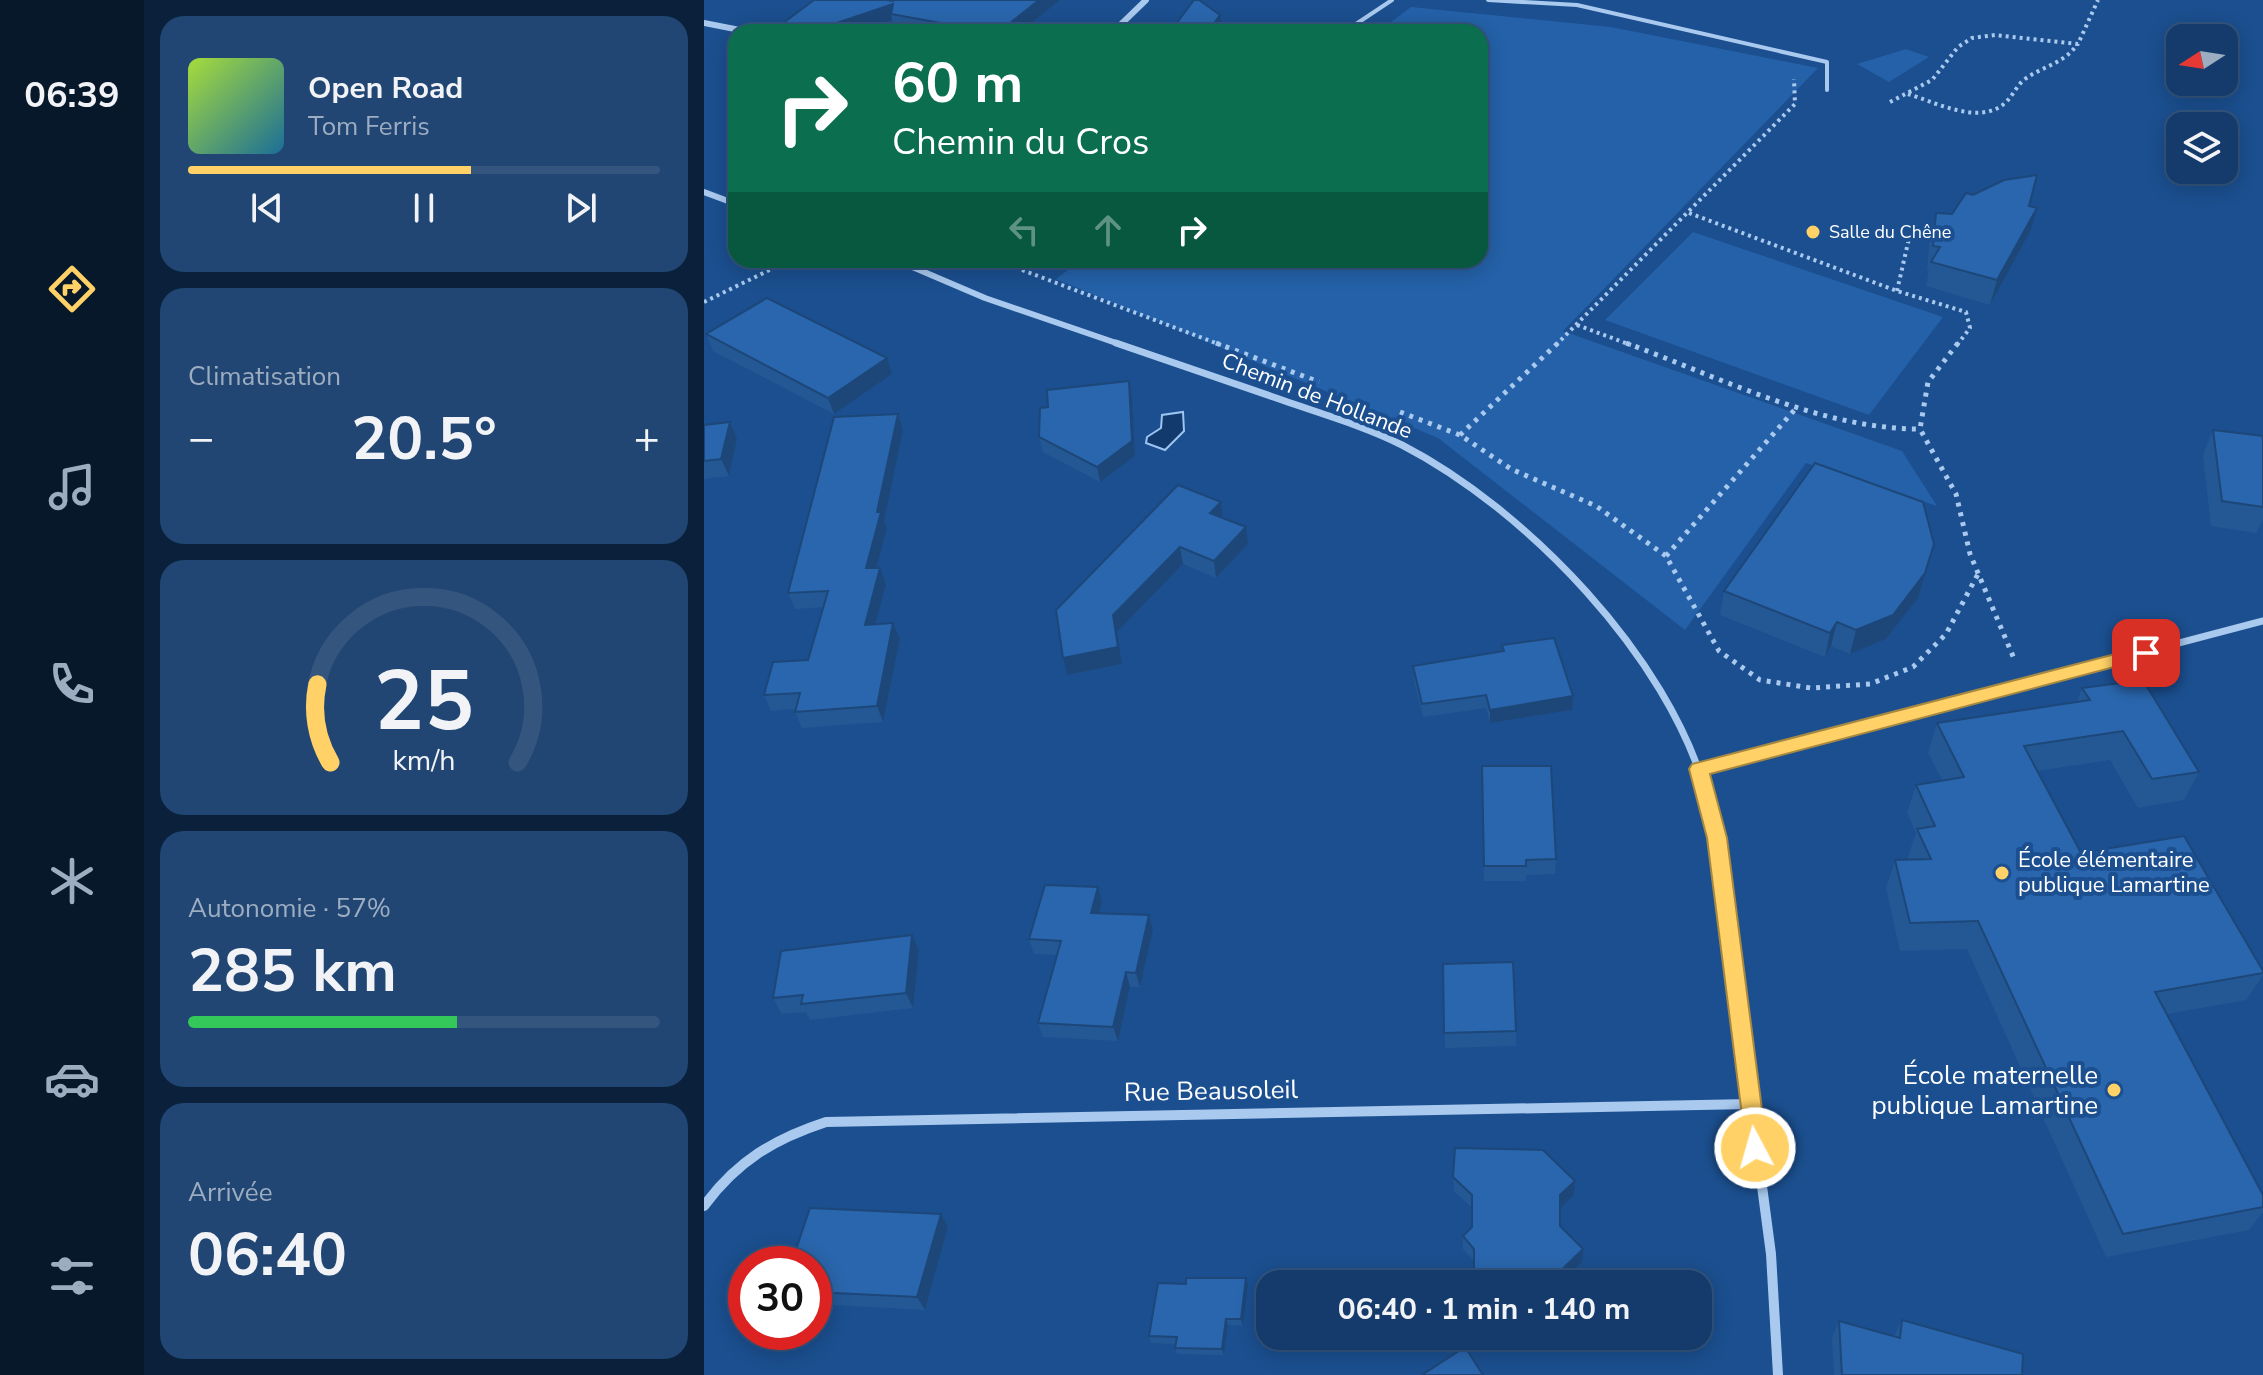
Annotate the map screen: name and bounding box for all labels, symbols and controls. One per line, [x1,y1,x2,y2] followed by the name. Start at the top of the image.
[2166,24,2238,96] north arrow
[2166,24,2238,184] map controls
[892,45,1023,122] text: 60 m
[760,56,864,160] icon: right
[308,68,463,109] text: Open Road
[24,71,120,120] text: 06:39
[308,109,430,144] text: Tom Ferris
[2166,112,2238,184] button: layers
[892,118,1149,167] text: Chemin du Cros
[245,186,289,230] icon: previous
[402,186,446,230] icon: pause
[559,186,603,230] icon: next
[1002,208,1046,252] icon: left
[1086,208,1130,252] icon: ahead
[1170,208,1214,252] icon: right
[1829,220,1951,244] place label: Salle du Chêne
[1804,223,1822,241] marker: Salle du Chêne
[44,261,100,317] icon: directions
[1217,346,1417,446] street label: Chemin de Hollande
[188,359,341,394] text: Climatisation
[351,398,497,480] text: 20.5°
[188,409,214,469] text: −
[634,409,660,469] text: +
[44,459,100,515] icon: music
[2112,619,2180,687] pin
[2124,631,2168,675] icon: arrive
[374,645,474,758] text: 25
[44,656,100,712] icon: phone
[393,742,455,781] text: km/h
[2018,845,2210,900] place label: École élémentaire publique Lamartine
[44,853,100,909] icon: climate
[1993,864,2011,882] marker: École élémentaire publique Lamartine
[188,891,391,926] text: Autonomie · 57%
[188,930,397,1012] text: 285 km
[44,1051,100,1107] icon: car
[1871,1058,2098,1123] place label: École maternelle publique Lamartine
[1124,1072,1299,1110] street label: Rue Beausoleil
[2105,1081,2123,1099] marker: École maternelle publique Lamartine
[1713,1106,1797,1190] position arrow
[188,1175,272,1210] text: Arrivée
[188,1214,347,1296] text: 06:40
[728,1246,832,1350] speed limit sign: 30
[44,1248,100,1304] icon: filters
[1338,1289,1630,1330] text: 06:40 · 1 min · 140 m

